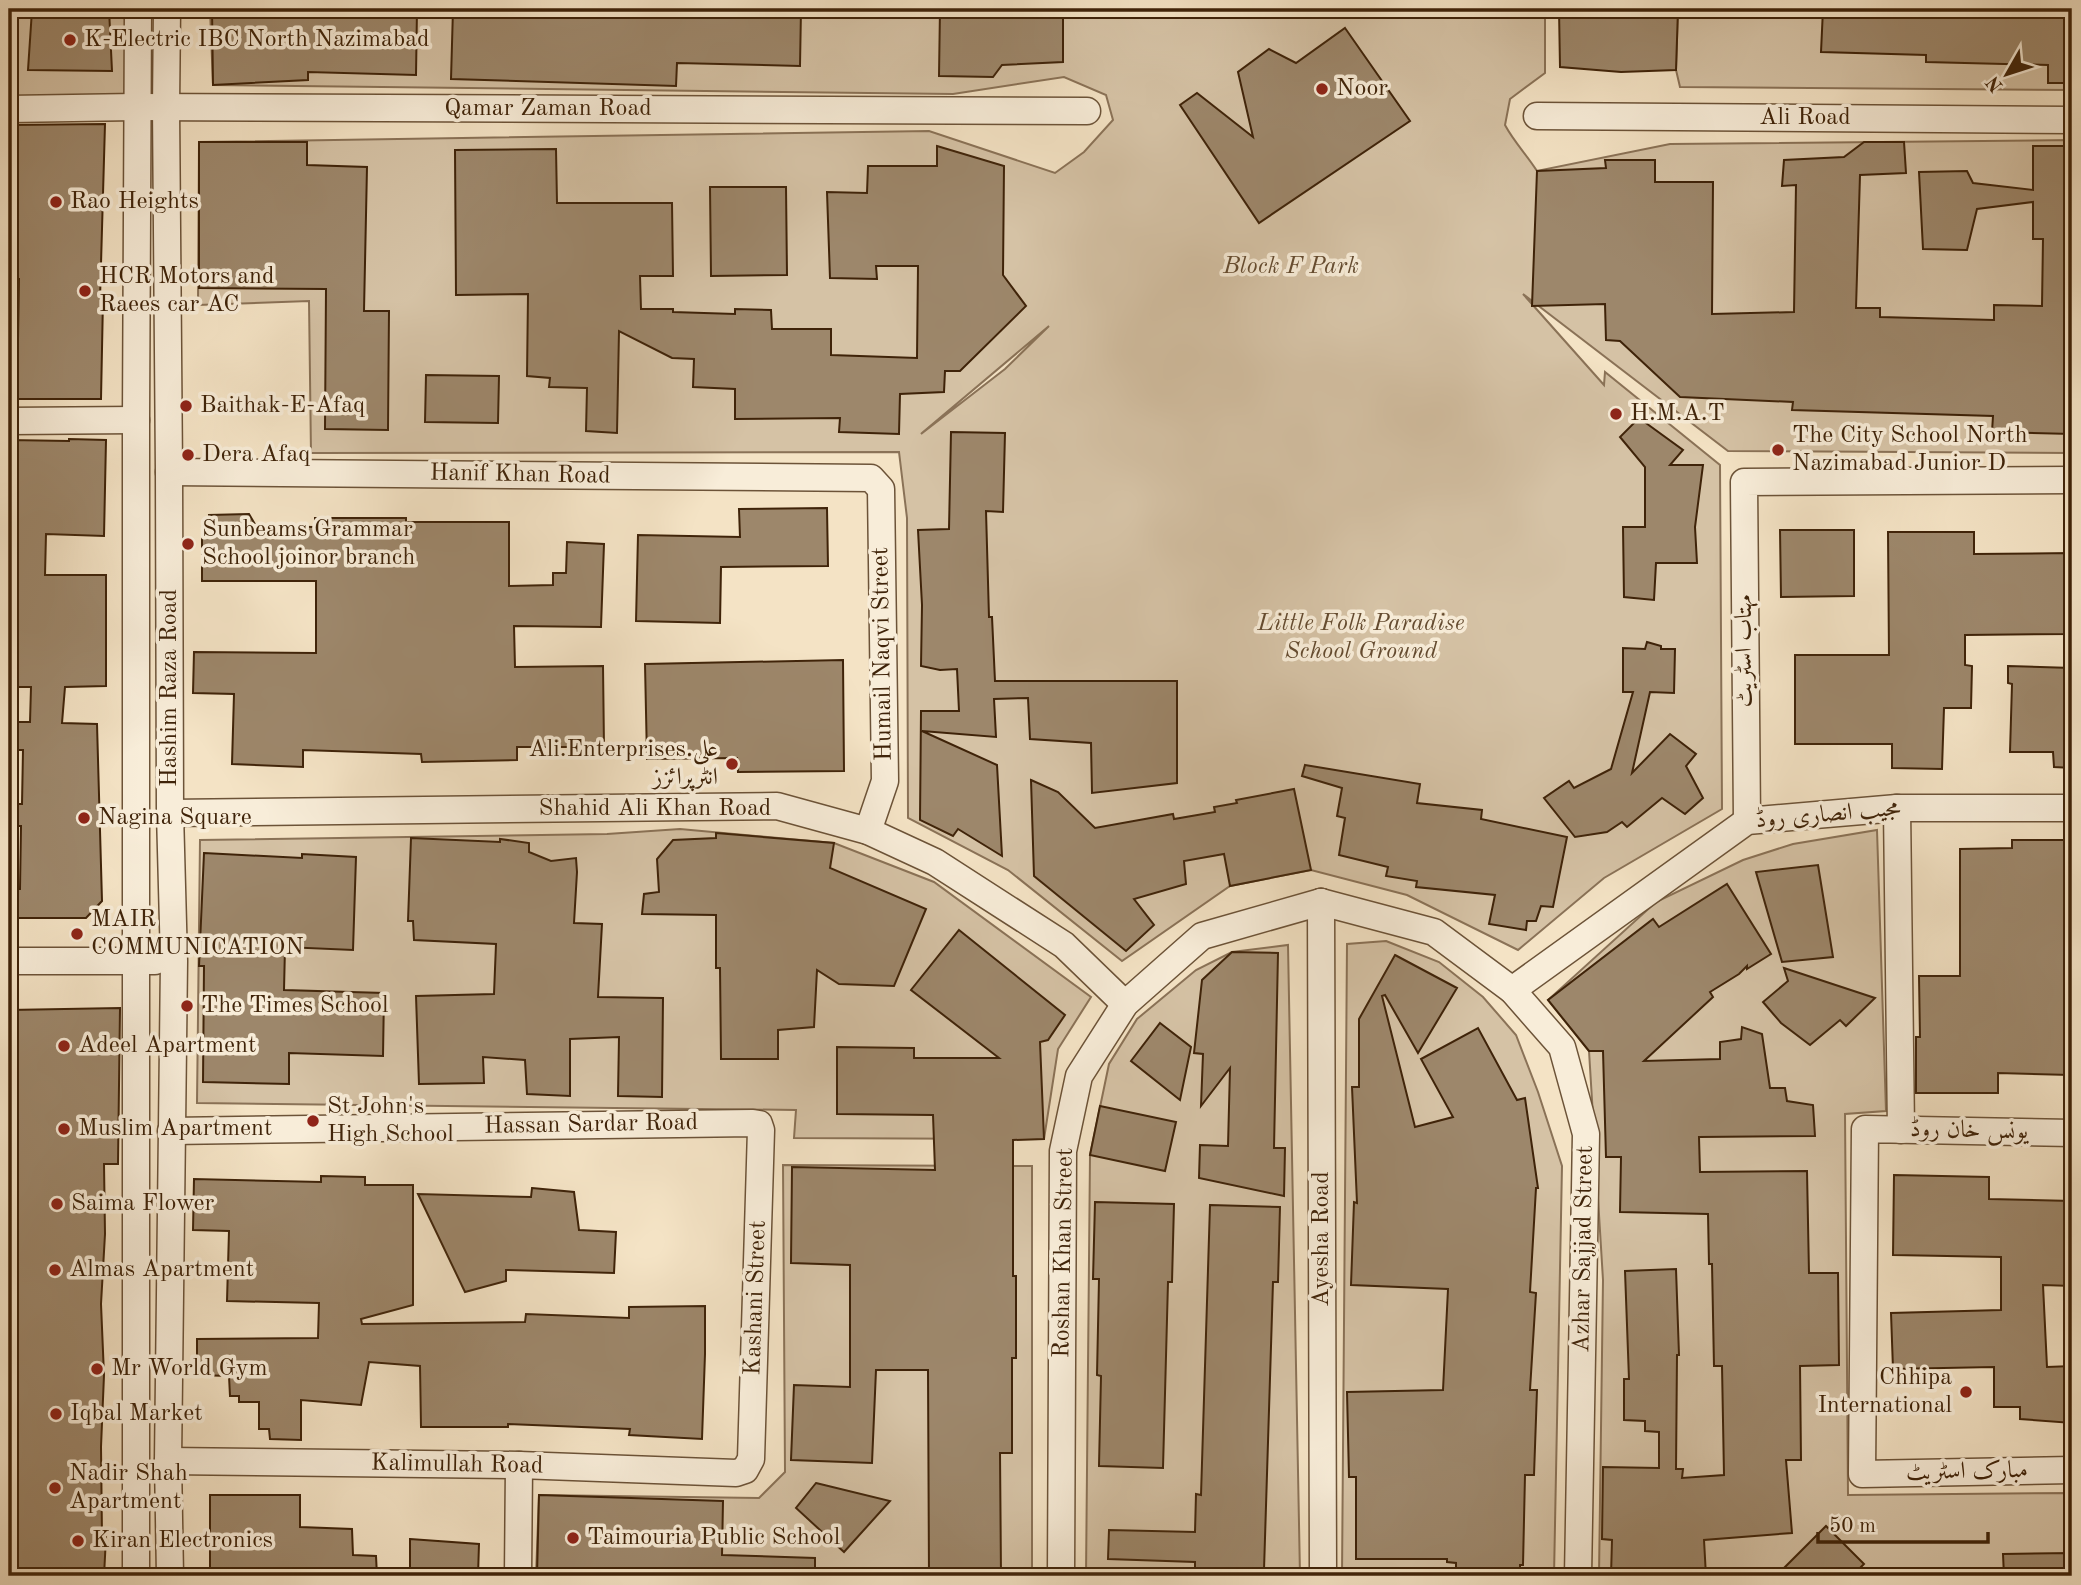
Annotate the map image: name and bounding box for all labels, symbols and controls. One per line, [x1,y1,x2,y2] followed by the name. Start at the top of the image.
[84,28,430,52] place label: K-Electric IBC North Nazimabad
[62,32,78,48] marker: K-Electric IBC North Nazimabad
[1972,38,2042,108] north arrow
[1983,71,2008,95] text: N
[1336,77,1388,101] place label: Noor
[1314,81,1330,97] marker: Noor
[444,97,652,121] street label: Qamar Zaman Road
[1759,106,1851,130] street label: Ali Road
[70,190,199,214] place label: Rao Heights
[48,194,64,210] marker: Rao Heights
[1222,255,1359,279] park label: Block F Park
[99,265,275,317] place label: HCR Motors and Raees car AC
[77,283,93,299] marker: HCR Motors and Raees car AC
[200,394,365,418] place label: Baithak-E-Afaq
[178,398,194,414] marker: Baithak-E-Afaq
[1630,402,1725,426] place label: H.M.A.T
[1608,406,1624,422] marker: H.M.A.T
[1792,424,2027,476] place label: The City School North Nazimabad Junior D
[1770,442,1786,458] marker: The City School North Nazimabad Junior D
[202,443,310,467] place label: Dera Afaq
[180,447,196,463] marker: Dera Afaq
[429,461,611,489] street label: Hanif Khan Road
[202,518,415,570] place label: Sunbeams Grammar School joinor branch
[180,536,196,552] marker: Sunbeams Grammar School joinor branch
[869,547,897,761] street label: Humail Naqvi Street
[158,589,182,787] street label: Hashim Raza Road
[1733,595,1758,707] street label: مہتاب اسٹریٹ
[1256,612,1465,664] park label: Little Folk Paradise School Ground
[529,738,718,792] place label: Ali.Enterprises.علی انٹرپرائزز
[724,756,740,772] marker: Ali.Enterprises.علی انٹرپرائزز
[1754,794,1902,835] street label: مجیب انصاری روڈ
[539,797,771,821] street label: Shahid Ali Khan Road
[98,806,252,830] place label: Nagina Square
[76,810,92,826] marker: Nagina Square
[91,908,304,960] place label: MAIR COMMUNICATION
[69,926,85,942] marker: MAIR COMMUNICATION
[201,994,389,1018] place label: The Times School
[179,998,195,1014] marker: The Times School
[78,1034,256,1058] place label: Adeel Apartment
[56,1038,72,1054] marker: Adeel Apartment
[327,1095,454,1147] place label: St John's High School
[484,1111,698,1139] street label: Hassan Sardar Road
[305,1113,321,1129] marker: St John's High School
[1910,1115,2030,1146] street label: یونس خان روڈ
[78,1117,272,1141] place label: Muslim Apartment
[56,1121,72,1137] marker: Muslim Apartment
[1570,1145,1598,1353] street label: Azhar Sajjad Street
[1050,1148,1078,1358] street label: Roshan Khan Street
[1310,1171,1334,1307] street label: Ayesha Road
[71,1192,215,1216] place label: Saima Flower
[49,1196,65,1212] marker: Saima Flower
[741,1220,771,1376] street label: Kashani Street
[69,1258,254,1282] place label: Almas Apartment
[47,1262,63,1278] marker: Almas Apartment
[111,1357,268,1381] place label: Mr World Gym
[89,1361,105,1377] marker: Mr World Gym
[1817,1366,1952,1418] place label: Chhipa International
[1958,1384,1974,1400] marker: Chhipa International
[70,1402,203,1426] place label: Iqbal Market
[48,1406,64,1422] marker: Iqbal Market
[370,1451,544,1479] street label: Kalimullah Road
[1906,1459,2028,1486] street label: مبارک اسٹریٹ
[69,1462,188,1514] place label: Nadir Shah Apartment
[47,1480,63,1496] marker: Nadir Shah Apartment
[1818,1501,1988,1545] scale bar
[1829,1516,1876,1537] text: 50 m
[587,1526,840,1550] place label: Taimouria Public School
[92,1529,273,1553] place label: Kiran Electronics
[565,1530,581,1546] marker: Taimouria Public School
[70,1533,86,1549] marker: Kiran Electronics

